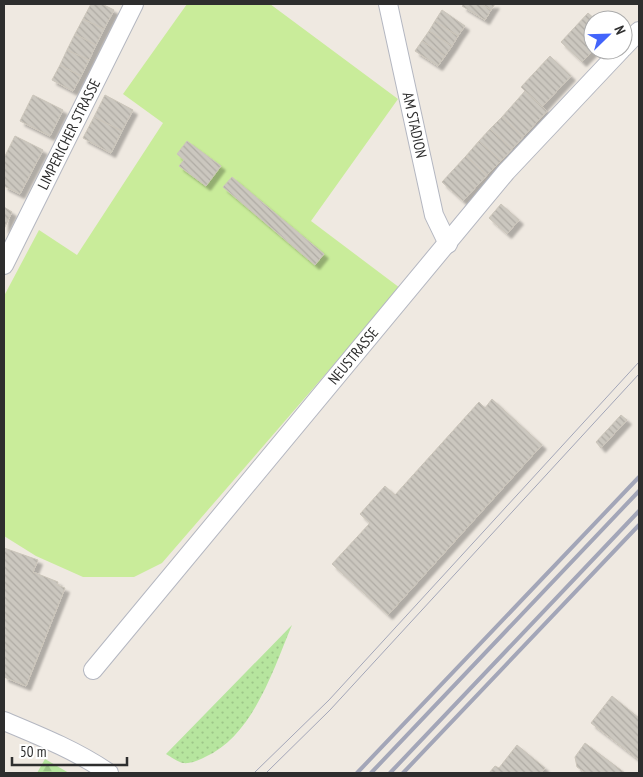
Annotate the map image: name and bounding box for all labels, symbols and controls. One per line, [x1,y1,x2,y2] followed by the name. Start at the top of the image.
[583,10,633,60] north arrow
[610,23,630,37] text: N
[33,76,104,193] street label: LIMPERICHER STRASSE
[398,90,431,160] street label: AM STADION
[324,323,382,388] street label: NEUSTRASSE
[12,734,128,766] scale bar
[20,742,46,761] text: 50 m

